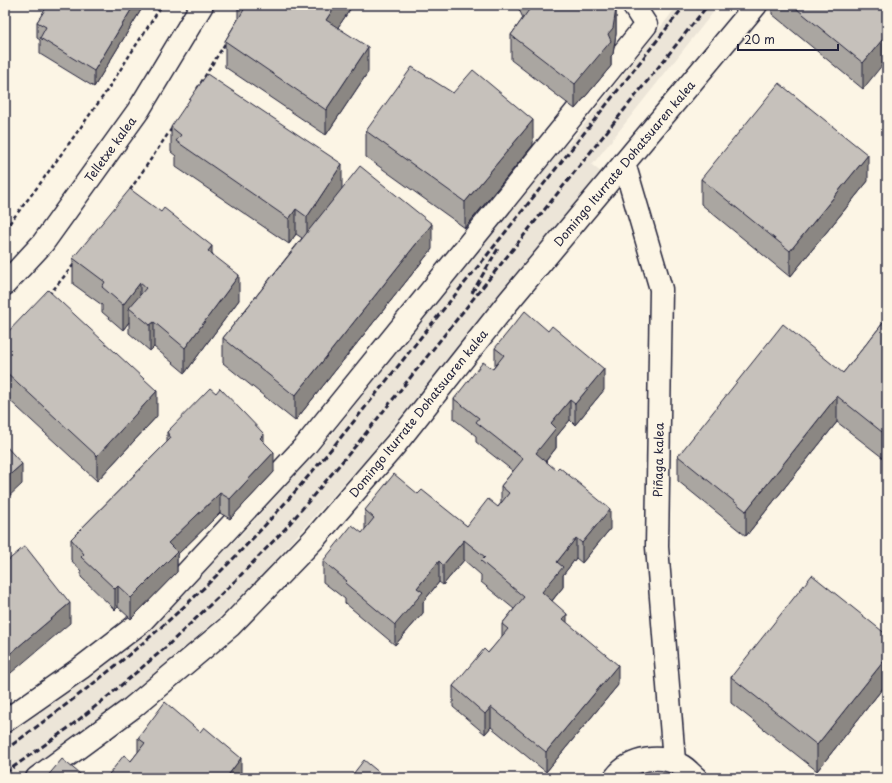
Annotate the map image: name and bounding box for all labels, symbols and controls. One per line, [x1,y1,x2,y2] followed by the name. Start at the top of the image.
[738,26,838,52] scale bar
[744,30,775,48] text: 20 m
[549,76,699,250] street label: Domingo Iturrate Dohatsuaren kalea
[80,112,140,186] street label: Telletxe kalea
[344,325,492,501] street label: Domingo Iturrate Dohatsuaren kalea
[648,422,668,498] street label: Piñaga kalea

